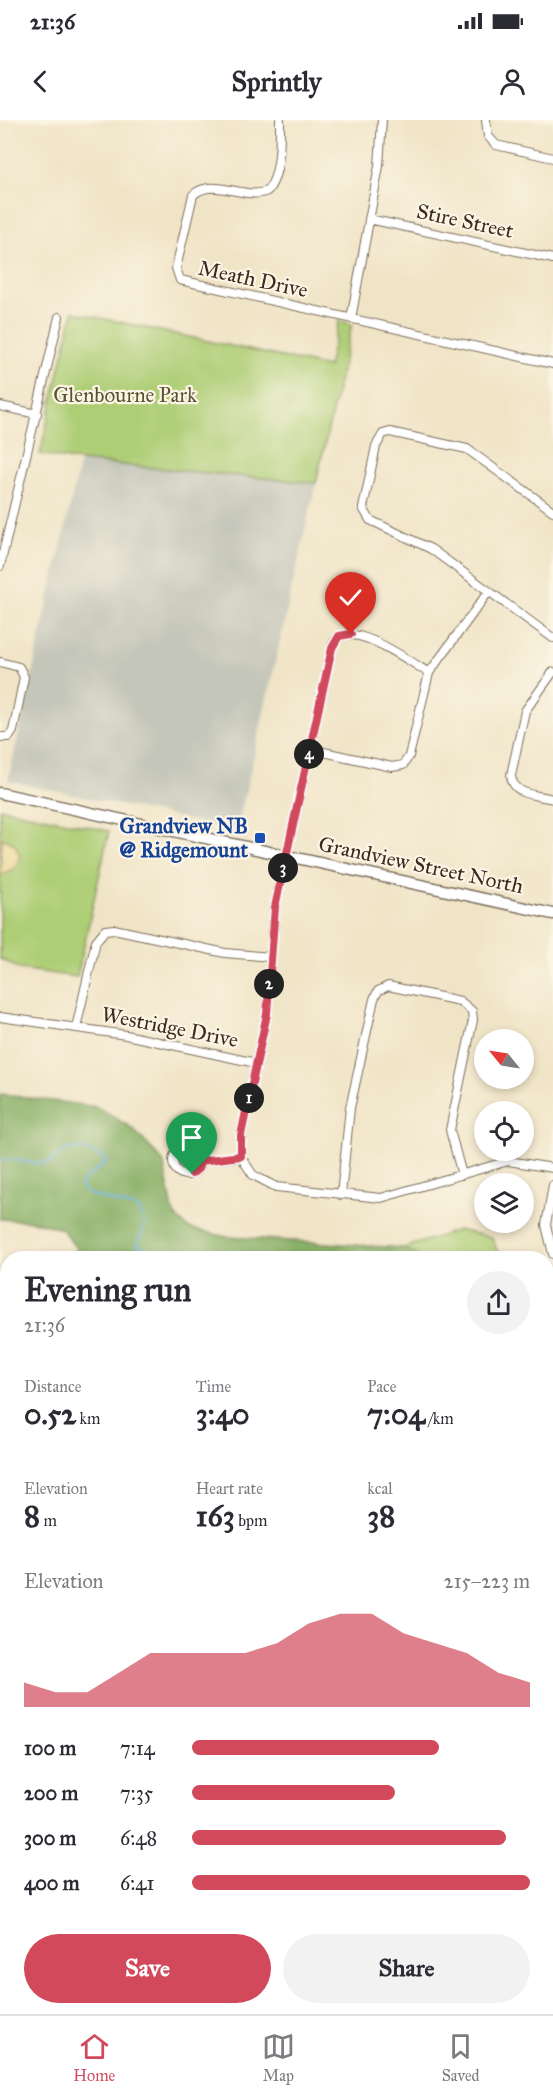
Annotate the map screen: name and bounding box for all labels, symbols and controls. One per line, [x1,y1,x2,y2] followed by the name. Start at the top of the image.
[30,8,75,35] text: 21:36
[24,65,57,98] icon: back
[231,65,322,98] text: Sprintly
[496,65,529,98] icon: person
[414,198,516,244] street label: Stire Street
[196,255,310,303] street label: Meath Drive
[53,382,197,408] park label: Glenbourne Park
[325,572,376,634] pin
[334,581,367,614] icon: check
[294,739,324,769] pin: 4
[305,744,313,763] text: 4
[120,813,249,863] place label: Grandview NB @ Ridgemount
[253,831,267,845] marker: Grandview NB @ Ridgemount
[316,831,526,899] street label: Grandview Street North
[268,853,298,883] pin: 3
[280,858,286,877] text: 3
[254,969,284,999] pin: 2
[265,974,273,993] text: 2
[99,1001,241,1053] street label: Westridge Drive
[474,1029,534,1089] north arrow
[474,1029,534,1233] map controls
[234,1083,264,1113] pin: 1
[246,1088,252,1107] text: 1
[474,1101,534,1161] button: locate
[166,1112,217,1174] pin
[175,1121,208,1154] icon: arrive
[474,1173,534,1233] button: layers
[24,1270,191,1310] text: Evening run
[467,1271,530,1334] button: share
[24,1313,65,1337] text: 21:36
[24,1377,81,1396] text: Distance
[196,1377,231,1396] text: Time
[367,1377,396,1396] text: Pace
[24,1396,76,1432] text: 0.52
[196,1396,249,1432] text: 3:40
[367,1396,425,1432] text: 7:04
[76,1409,100,1428] text: km
[425,1409,454,1428] text: /km
[24,1479,88,1498] text: Elevation
[196,1479,263,1498] text: Heart rate
[367,1479,392,1498] text: kcal
[24,1498,40,1534] text: 8
[196,1498,235,1534] text: 163
[367,1498,395,1534] text: 38
[40,1511,57,1530] text: m
[235,1511,267,1530] text: bpm
[24,1569,103,1593] text: Elevation
[444,1569,530,1593] text: 215–223 m
[24,1736,76,1760] text: 100 m
[120,1736,155,1760] text: 7:14
[24,1781,78,1805] text: 200 m
[120,1781,153,1805] text: 7:35
[24,1826,76,1850] text: 300 m
[120,1826,157,1850] text: 6:48
[24,1871,80,1895] text: 400 m
[120,1871,154,1895] text: 6:41
[24,1934,271,2003] button: Save
[283,1934,530,2003] button: Share
[73,2030,115,2085] tab: Home
[262,2030,295,2085] tab: Map
[442,2030,480,2085] tab: Saved

